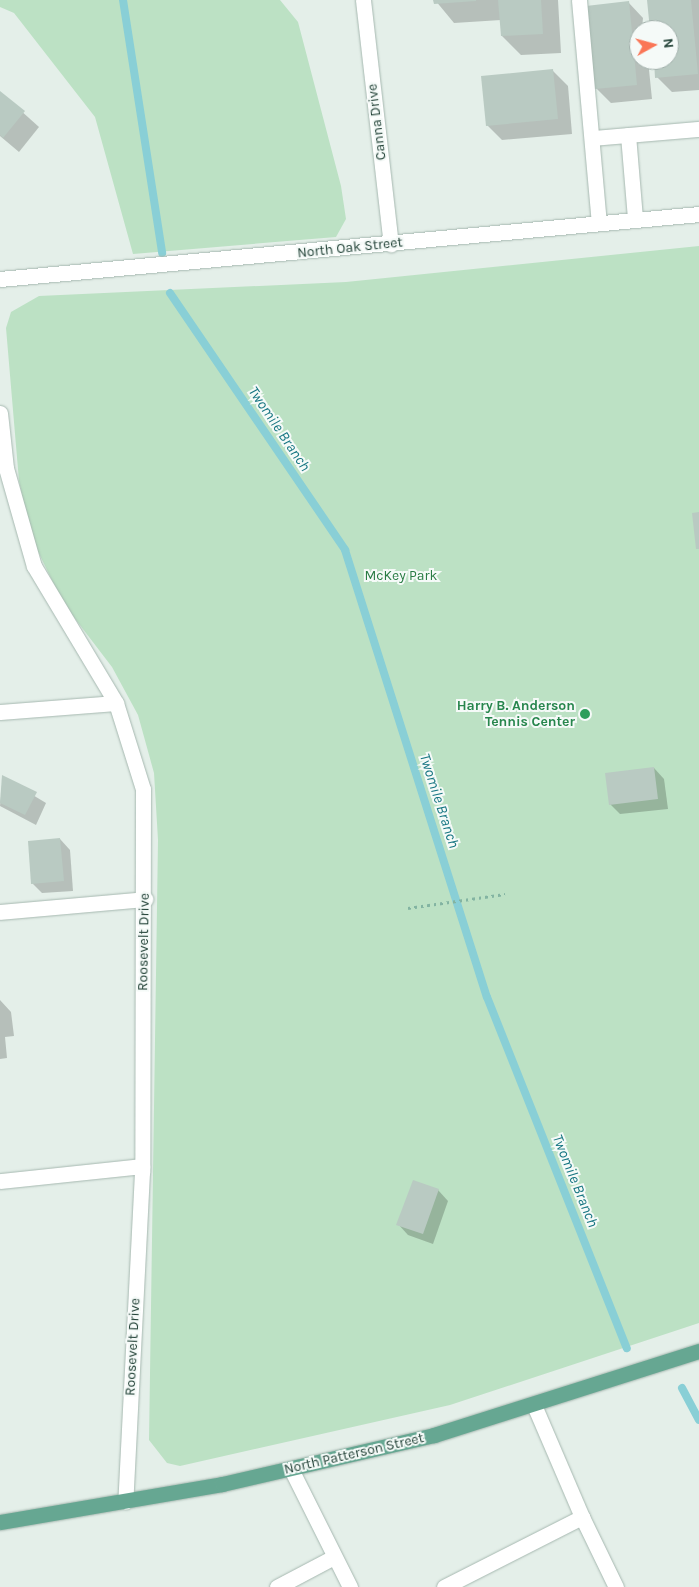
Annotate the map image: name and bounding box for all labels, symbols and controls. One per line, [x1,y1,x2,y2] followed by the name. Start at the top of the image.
[629,20,679,70] north arrow
[659,37,677,49] text: N
[364,83,390,161] street label: Canna Drive
[297,234,403,262] street label: North Oak Street
[244,383,314,475] water label: Twomile Branch
[364,568,438,584] park label: McKey Park
[457,698,575,730] place label: Harry B. Anderson Tennis Center
[579,708,591,720] marker: Harry B. Anderson Tennis Center
[415,751,463,851] water label: Twomile Branch
[135,893,153,991] street label: Roosevelt Drive
[548,1132,602,1230] water label: Twomile Branch
[122,1298,144,1396] street label: Roosevelt Drive
[283,1430,425,1478] street label: North Patterson Street

